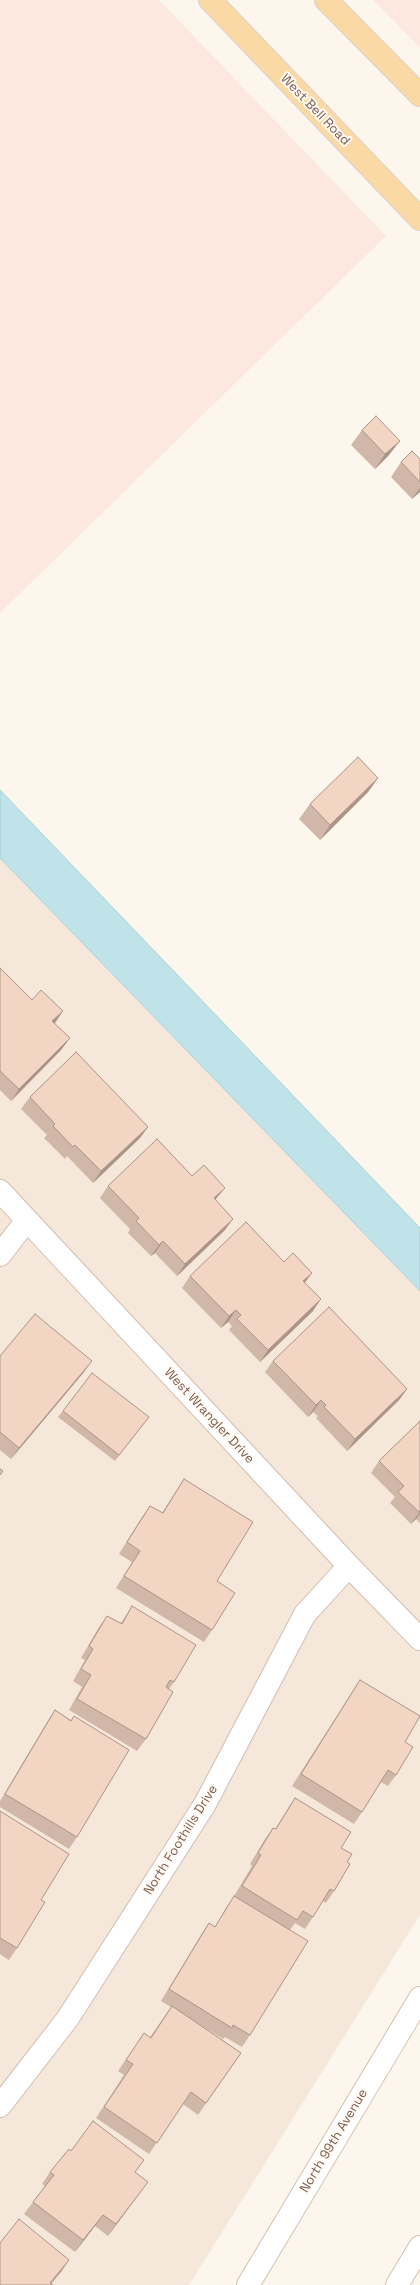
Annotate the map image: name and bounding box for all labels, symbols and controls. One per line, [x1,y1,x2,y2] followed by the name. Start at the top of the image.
[277,71,353,149] street label: West Bell Road
[161,1365,257,1467] street label: West Wrangler Drive
[141,1782,221,1898] street label: North Foothills Drive
[297,2086,371,2196] street label: North 99th Avenue

